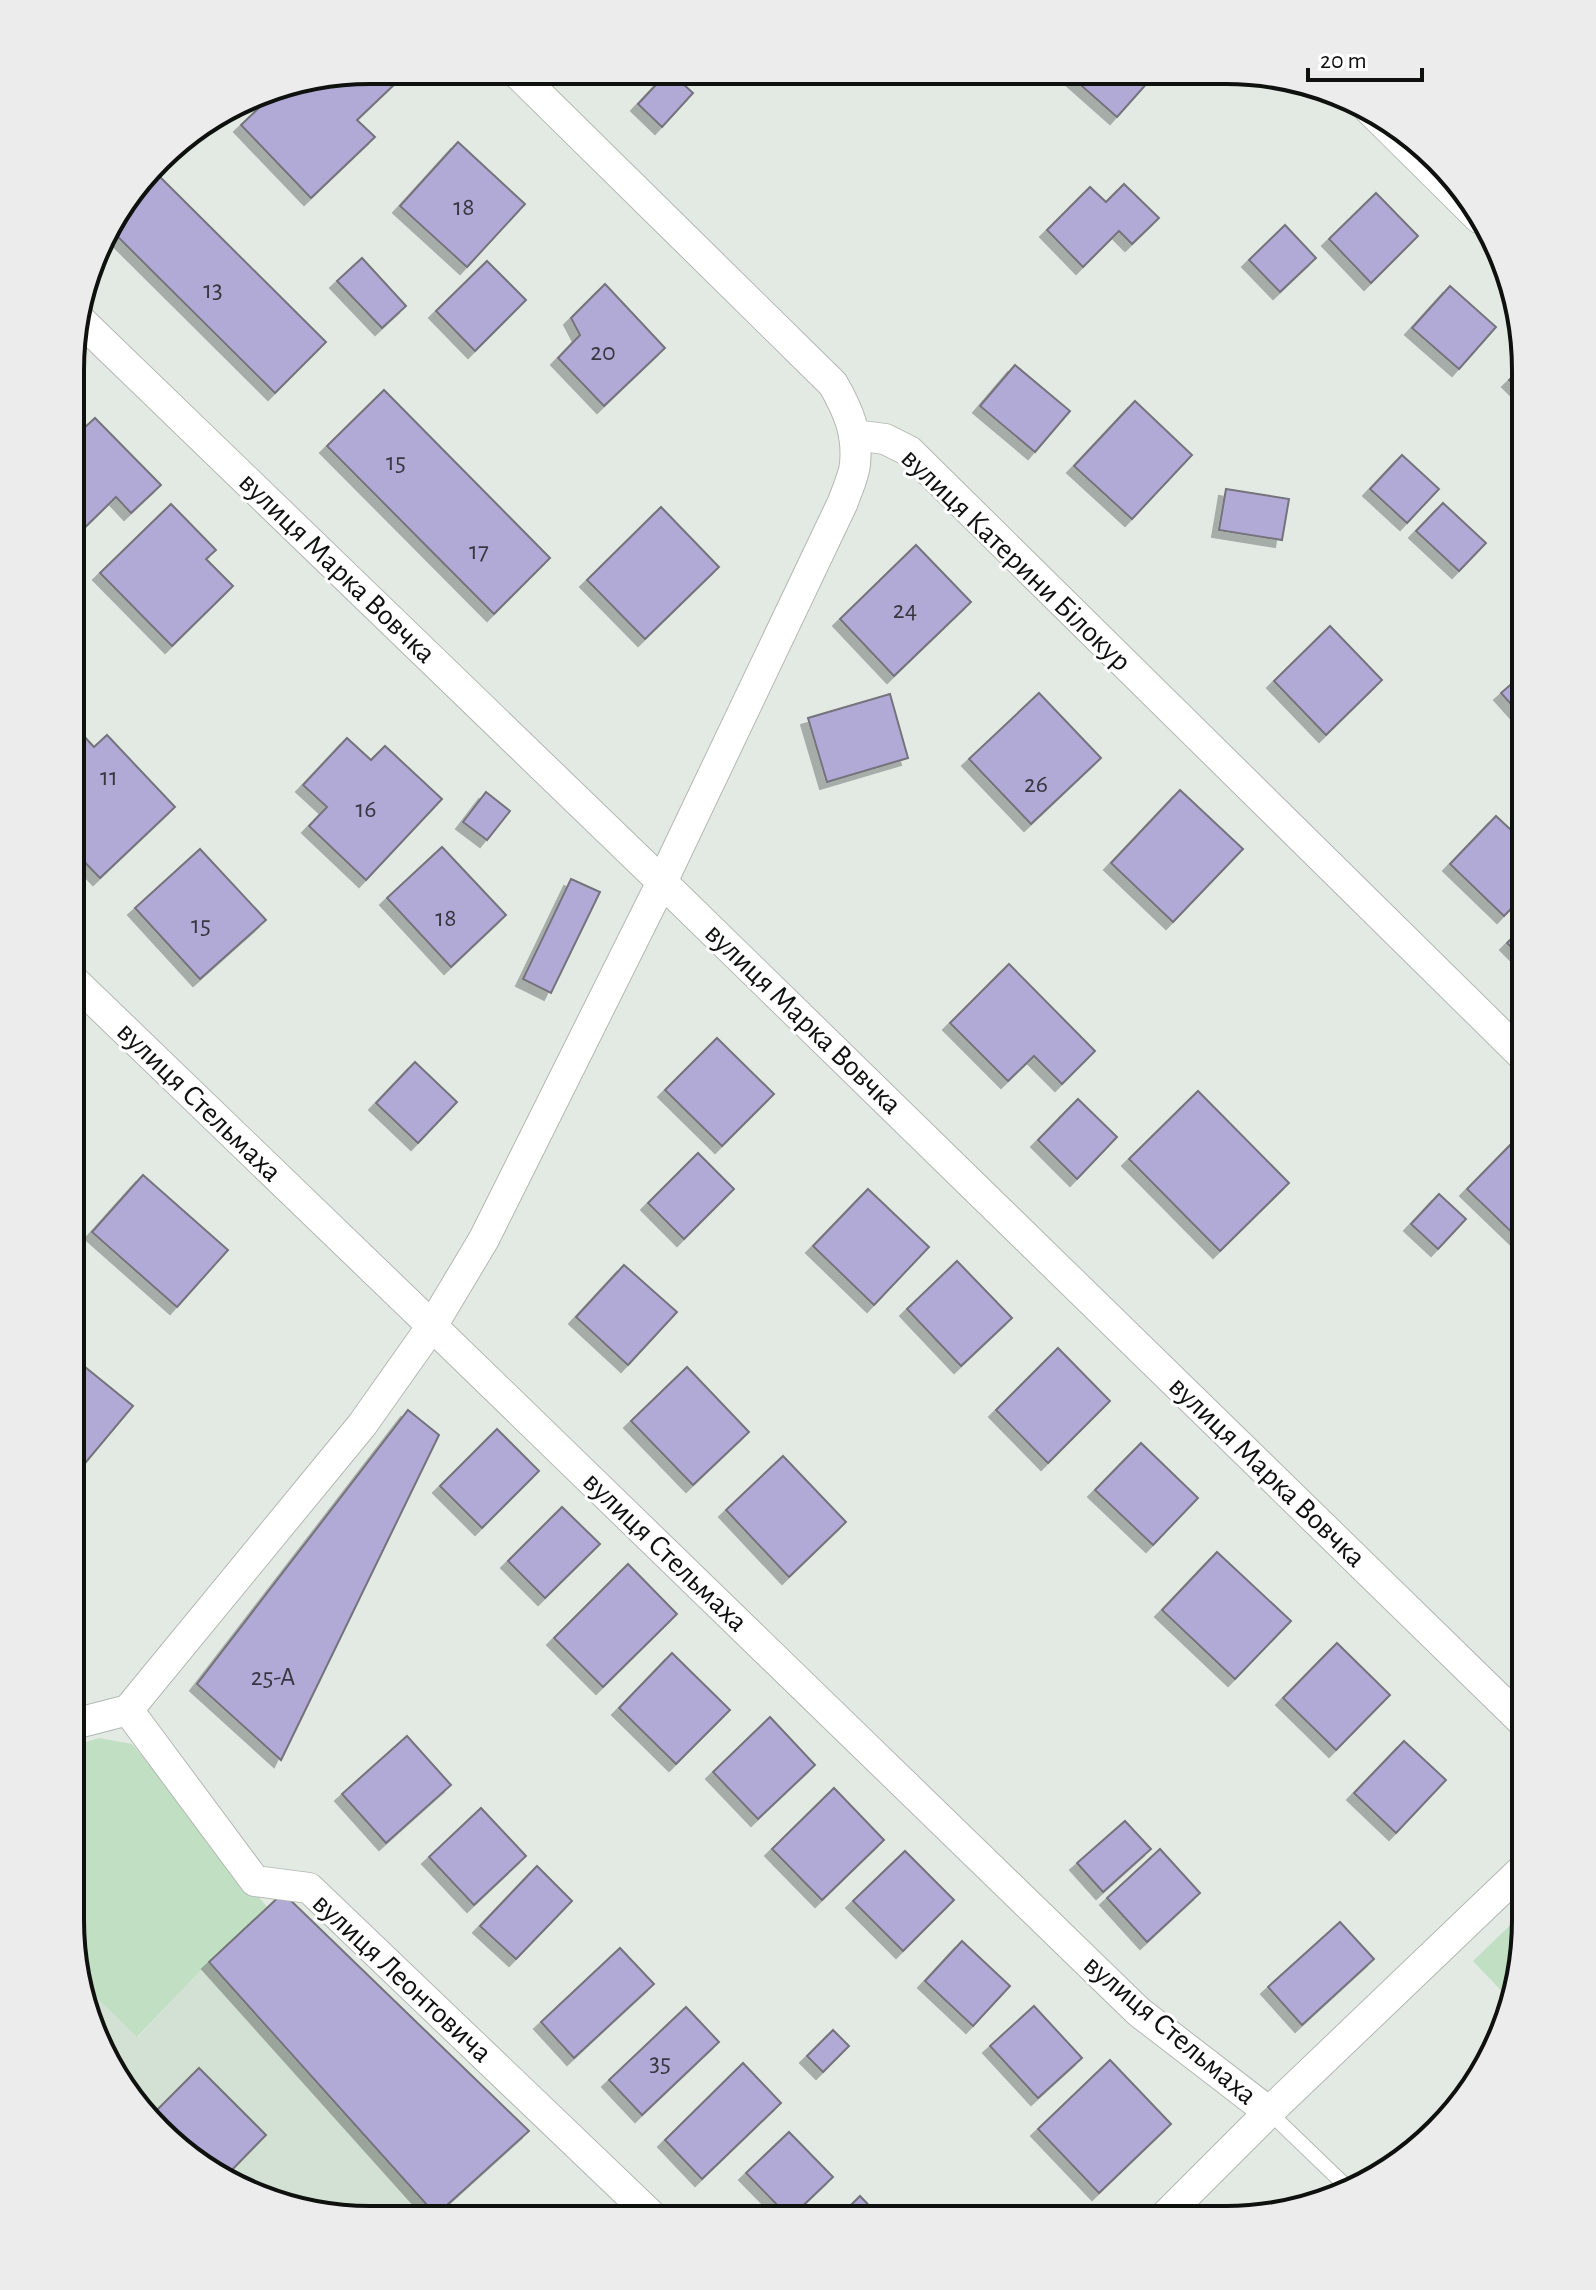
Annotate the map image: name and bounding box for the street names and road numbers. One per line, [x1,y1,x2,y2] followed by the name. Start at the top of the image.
[895,443,1137,677] street label: вулиця Катерини Білокур
[233,467,441,669] street label: вулиця Марка Вовчка
[699,918,907,1120] street label: вулиця Марка Вовчка
[111,1016,287,1188] street label: вулиця Стельмаха
[1163,1371,1371,1573] street label: вулиця Марка Вовчка
[577,1466,753,1638] street label: вулиця Стельмаха
[307,1888,497,2068] street label: вулиця Леонтовича
[1078,1949,1262,2111] street label: вулиця Стельмаха

